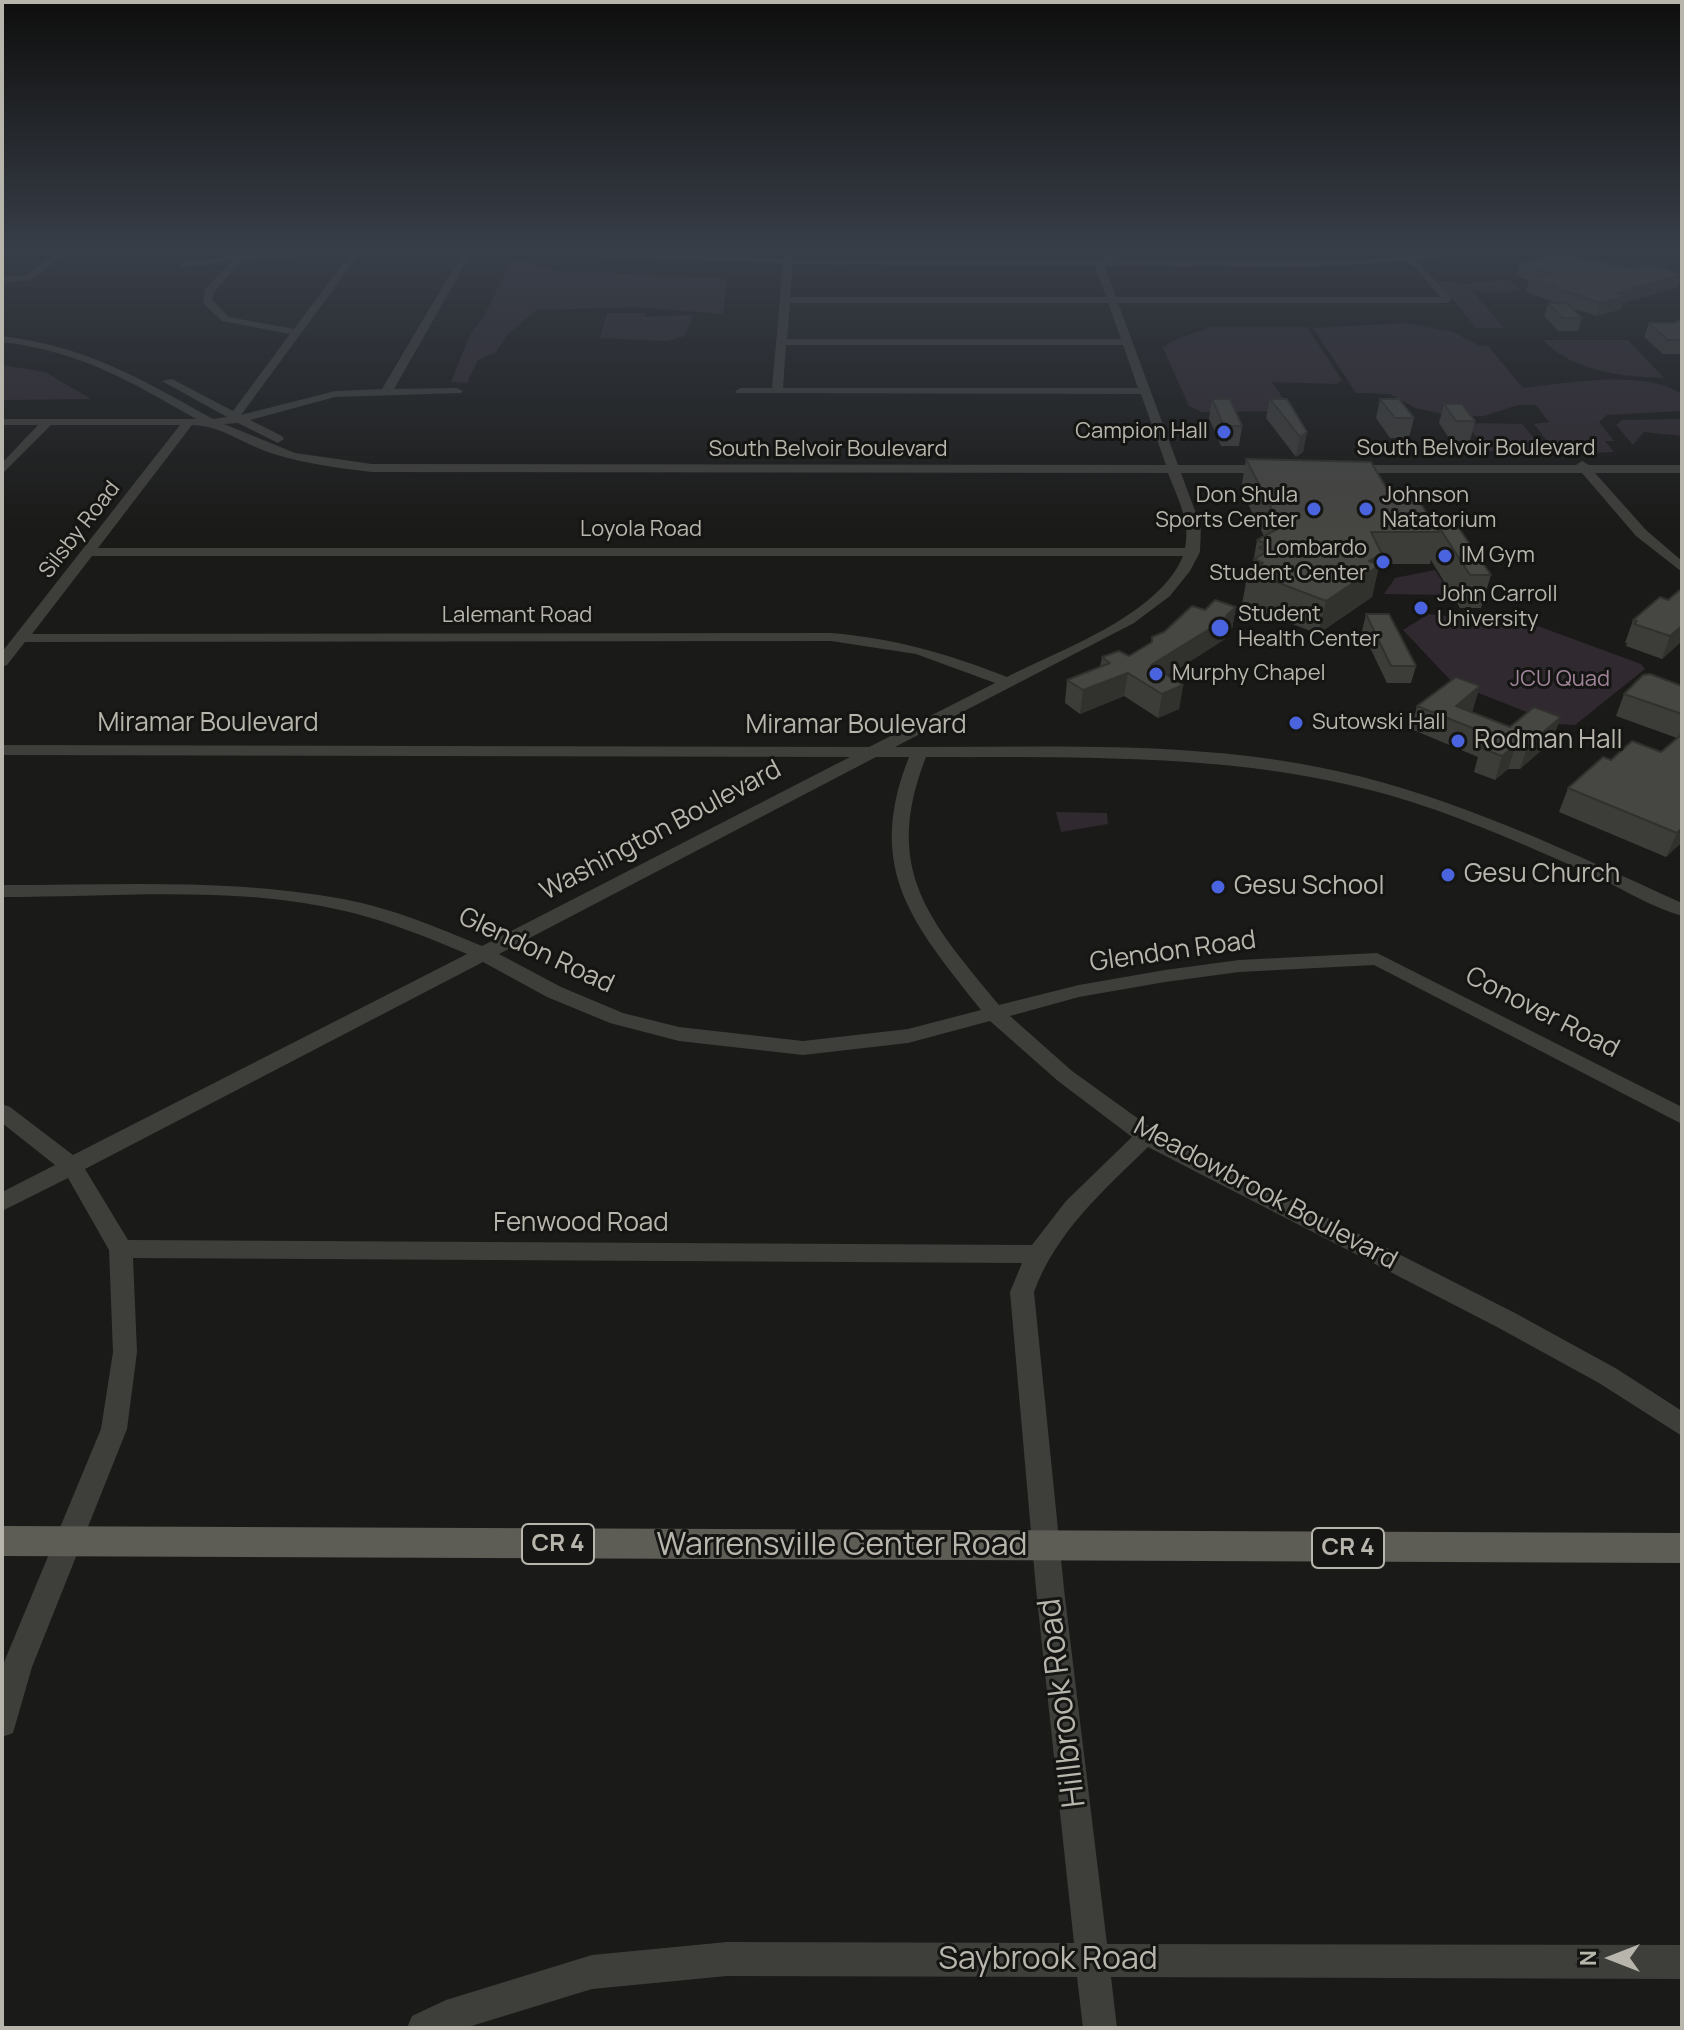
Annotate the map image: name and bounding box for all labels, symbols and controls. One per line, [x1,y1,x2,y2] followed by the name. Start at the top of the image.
[1075,419,1208,445] place label: Campion Hall
[1215,423,1233,441] marker: Campion Hall
[1356,436,1596,462] street label: South Belvoir Boulevard
[708,437,948,463] street label: South Belvoir Boulevard
[34,476,126,584] street label: Silsby Road
[1155,483,1298,534] place label: Don Shula Sports Center
[1382,483,1496,534] place label: Johnson Natatorium
[1305,500,1323,518] marker: Don Shula Sports Center
[1357,500,1375,518] marker: Johnson Natatorium
[580,517,702,543] street label: Loyola Road
[1209,536,1367,588] place label: Lombardo Student Center
[1461,543,1535,569] place label: IM Gym
[1436,547,1454,565] marker: IM Gym
[1374,553,1392,571] marker: Lombardo Student Center
[1437,582,1558,634] place label: John Carroll University
[1412,599,1430,617] marker: John Carroll University
[1238,602,1380,654] place label: Student Health Center
[442,603,592,629] street label: Lalemant Road
[1209,617,1231,639] marker: Student Health Center
[1172,661,1326,687] place label: Murphy Chapel
[1147,665,1165,683] marker: Murphy Chapel
[1510,667,1610,693] park label: JCU Quad
[97,708,319,740] street label: Miramar Boulevard
[745,710,967,742] street label: Miramar Boulevard
[1312,710,1446,736] place label: Sutowski Hall
[1287,714,1305,732] marker: Sutowski Hall
[1474,725,1623,757] place label: Rodman Hall
[1449,732,1467,750] marker: Rodman Hall
[535,754,787,908] street label: Washington Boulevard
[1464,859,1620,891] place label: Gesu Church
[1439,866,1457,884] marker: Gesu Church
[1234,871,1385,903] place label: Gesu School
[1209,878,1227,896] marker: Gesu School
[453,901,619,1001] street label: Glendon Road
[1088,925,1258,979] street label: Glendon Road
[1460,961,1624,1065] street label: Conover Road
[1128,1111,1402,1277] street label: Meadowbrook Boulevard
[493,1208,669,1240] street label: Fenwood Road
[522,1524,594,1564] road number: CR 4
[657,1527,1027,1565] street label: Warrensville Center Road
[1312,1528,1384,1568] road number: CR 4
[1031,1596,1095,1810] street label: Hillbrook Road
[1572,1918,1652,1998] north arrow
[938,1941,1158,1979] street label: Saybrook Road
[1573,1950,1603,1966] text: N

